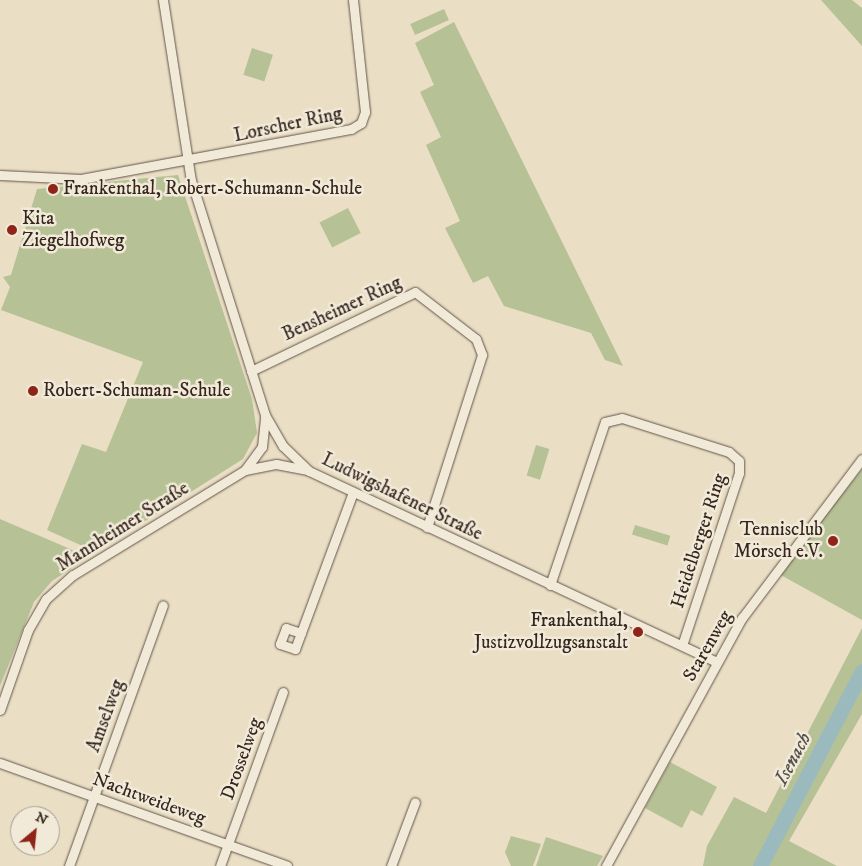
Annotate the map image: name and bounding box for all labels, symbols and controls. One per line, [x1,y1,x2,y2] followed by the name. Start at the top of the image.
[232,102,344,148] street label: Lorscher Ring
[63,178,362,200] place label: Frankenthal, Robert-Schumann-Schule
[47,183,59,195] marker: Frankenthal, Robert-Schumann-Schule
[22,208,124,252] place label: Kita Ziegelhofweg
[6,224,18,236] marker: Kita Ziegelhofweg
[279,271,405,347] street label: Bensheimer Ring
[43,380,230,402] place label: Robert-Schuman-Schule
[27,385,39,397] marker: Robert-Schuman-Schule
[318,448,486,546] street label: Ludwigshafener Straße
[666,471,732,611] street label: Heidelberger Ring
[53,477,193,577] street label: Mannheimer Straße
[734,519,823,563] place label: Tennisclub Mörsch e.V.
[827,535,839,547] marker: Tennisclub Mörsch e.V.
[679,606,737,686] street label: Starenweg
[474,610,628,654] place label: Frankenthal, Justizvollzugsanstalt
[632,626,644,638] marker: Frankenthal, Justizvollzugsanstalt
[82,677,130,755] street label: Amselweg
[217,715,267,803] street label: Drosselweg
[769,729,817,789] water label: Isenach
[89,768,209,830] street label: Nachtweideweg
[10,806,60,856] north arrow
[32,808,51,829] text: N

